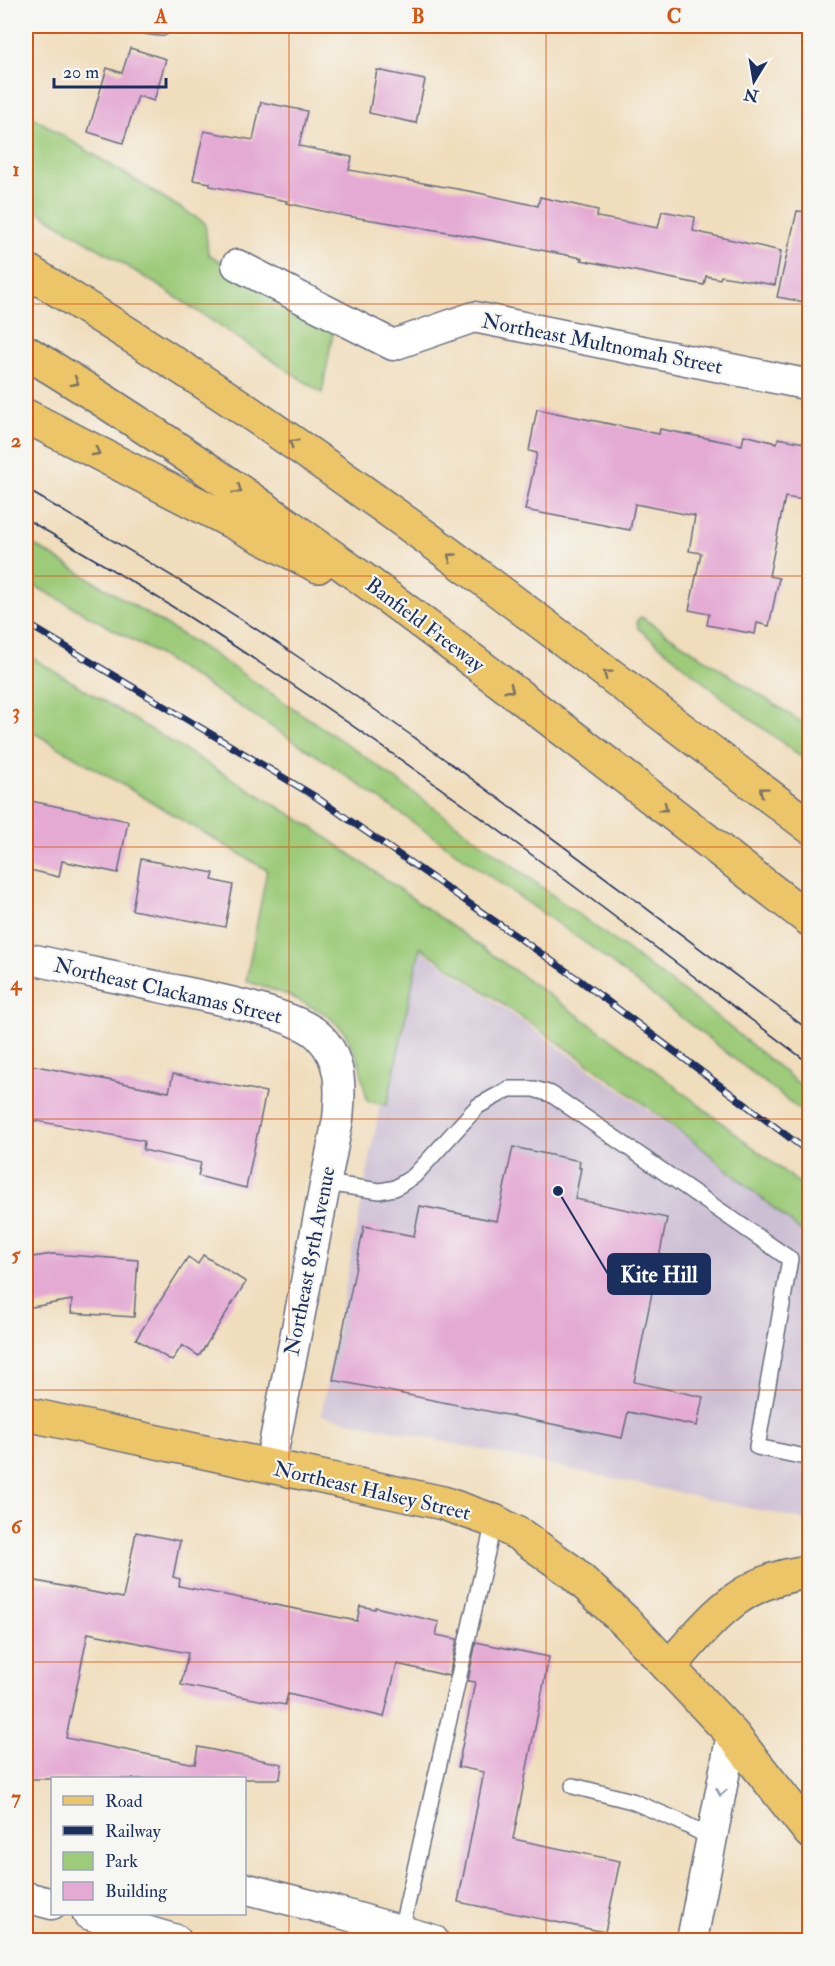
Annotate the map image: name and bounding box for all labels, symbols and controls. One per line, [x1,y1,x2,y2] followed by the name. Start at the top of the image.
[154,4,168,29] text: A
[411,4,425,29] text: B
[667,4,681,29] text: C
[54,51,166,89] scale bar
[724,51,784,111] north arrow
[63,61,99,84] text: 20 m
[742,83,761,106] text: N
[12,157,20,182] text: 1
[479,307,725,381] street label: Northeast Multnomah Street
[69,375,80,386] one-way arrow
[11,428,21,453] text: 2
[289,439,300,450] one-way arrow
[90,445,101,456] one-way arrow
[232,483,243,494] one-way arrow
[447,553,458,564] one-way arrow
[360,571,490,679] street label: Banfield Freeway
[603,670,614,681] one-way arrow
[503,682,514,693] one-way arrow
[12,699,20,724] text: 3
[758,788,769,799] one-way arrow
[658,801,669,812] one-way arrow
[51,952,285,1030] street label: Northeast Clackamas Street
[10,971,23,996] text: 4
[278,1164,342,1358] street label: Northeast 85th Avenue
[12,1242,22,1267] text: 5
[608,1254,710,1294] callout: Kite Hill
[620,1261,698,1289] text: Kite Hill
[271,1455,473,1527] street label: Northeast Halsey Street
[11,1514,23,1539] text: 6
[51,1777,246,1915] legend
[11,1785,21,1810] text: 7
[716,1787,728,1796] one-way arrow
[105,1790,143,1813] text: Road
[105,1820,162,1843] text: Railway
[105,1850,138,1873] text: Park
[105,1880,168,1903] text: Building

